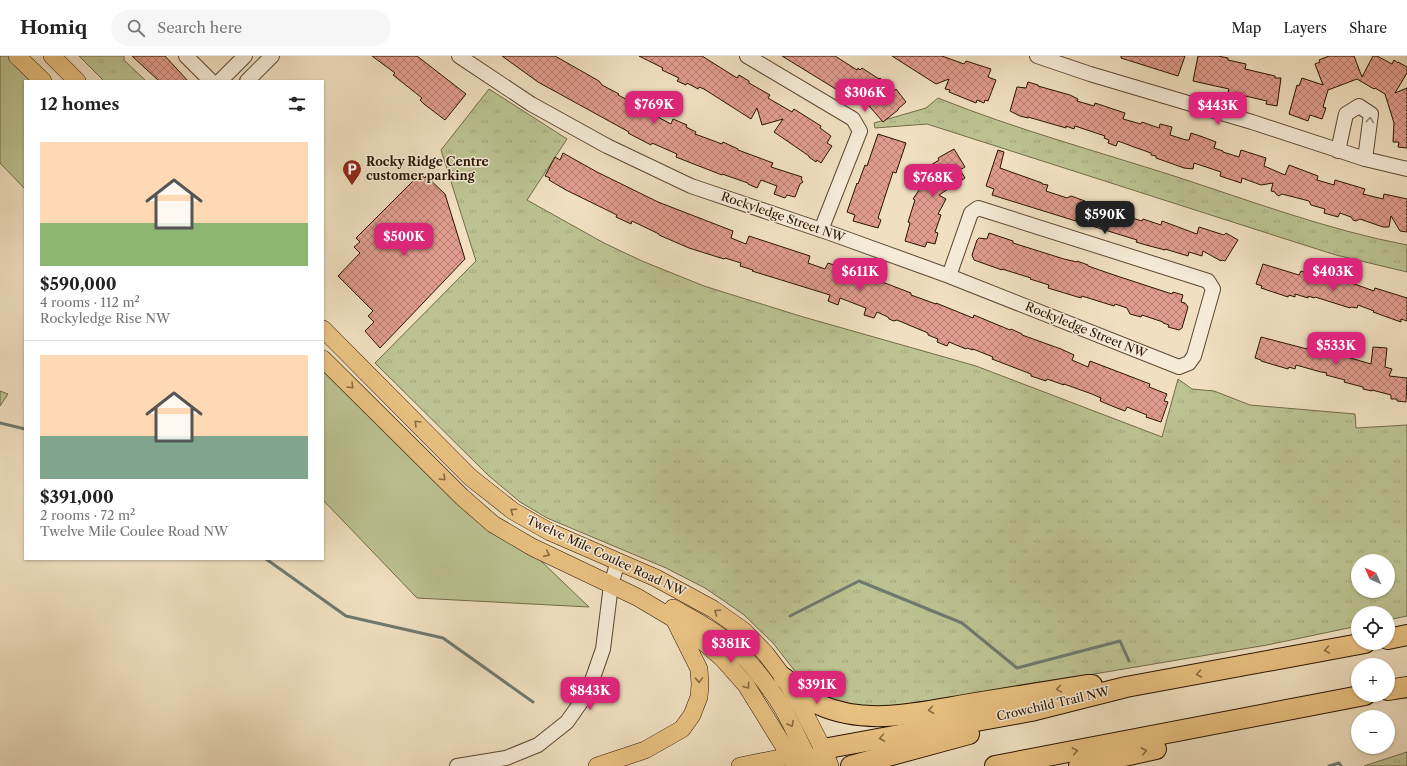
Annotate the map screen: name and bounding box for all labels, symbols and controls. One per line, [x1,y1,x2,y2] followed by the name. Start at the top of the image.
[111,10,391,46] search box
[20,16,87,39] text: Homiq
[125,17,147,39] icon: search
[157,18,242,37] text: Search here
[1231,19,1261,37] text: Map
[1283,19,1327,37] text: Layers
[1349,19,1387,37] text: Share
[837,79,893,113] pin: $306K
[844,84,886,100] text: $306K
[626,91,682,125] pin: $769K
[1190,92,1246,126] pin: $443K
[286,93,308,115] icon: filters
[40,94,119,114] text: 12 homes
[634,96,674,112] text: $769K
[1198,97,1238,113] text: $443K
[1365,117,1374,124] one-way arrow
[366,154,489,183] place label: Rocky Ridge Centre customer parking
[341,158,363,186] parking icon: Rocky Ridge Centre customer parking
[905,164,961,198] pin: $768K
[138,168,210,240] icon: home
[913,169,953,185] text: $768K
[719,188,848,245] street label: Rockyledge Street NW
[1077,201,1133,235] pin: $590K
[1085,206,1125,222] text: $590K
[376,223,432,257] pin: $500K
[383,228,425,244] text: $500K
[832,258,888,292] pin: $611K
[1305,258,1361,292] pin: $403K
[841,263,879,279] text: $611K
[1313,263,1353,279] text: $403K
[40,274,117,294] text: $590,000
[40,294,140,310] text: 4 rooms · 112 m²
[1023,298,1150,361] street label: Rockyledge Street NW
[40,310,170,326] text: Rockyledge Rise NW
[1308,332,1364,366] pin: $533K
[1316,337,1356,353] text: $533K
[138,381,210,453] icon: home
[346,381,354,389] one-way arrow
[414,420,422,428] one-way arrow
[438,473,446,481] one-way arrow
[40,487,114,507] text: $391,000
[40,507,135,523] text: 2 rooms · 72 m²
[510,508,517,516] one-way arrow
[524,512,689,599] street label: Twelve Mile Coulee Road NW
[40,523,228,539] text: Twelve Mile Coulee Road NW
[543,549,550,557] one-way arrow
[1351,554,1395,598] north arrow
[1351,554,1395,754] map controls
[1351,606,1395,650] button: locate
[714,610,721,617] one-way arrow
[703,630,759,664] pin: $381K
[712,635,750,651] text: $381K
[1324,645,1330,654] one-way arrow
[1351,658,1395,702] button: +
[1196,669,1202,677] one-way arrow
[789,671,845,705] pin: $391K
[798,676,836,692] text: $391K
[562,677,618,711] pin: $843K
[695,677,704,683] one-way arrow
[570,682,610,698] text: $843K
[742,682,749,689] one-way arrow
[995,683,1111,724] street label: Crowchild Trail NW
[1056,684,1062,693] one-way arrow
[928,705,934,714] one-way arrow
[1351,710,1395,754] button: −
[786,720,794,727] one-way arrow
[879,733,885,742] one-way arrow
[1072,747,1078,755] one-way arrow
[1141,748,1147,756] one-way arrow

